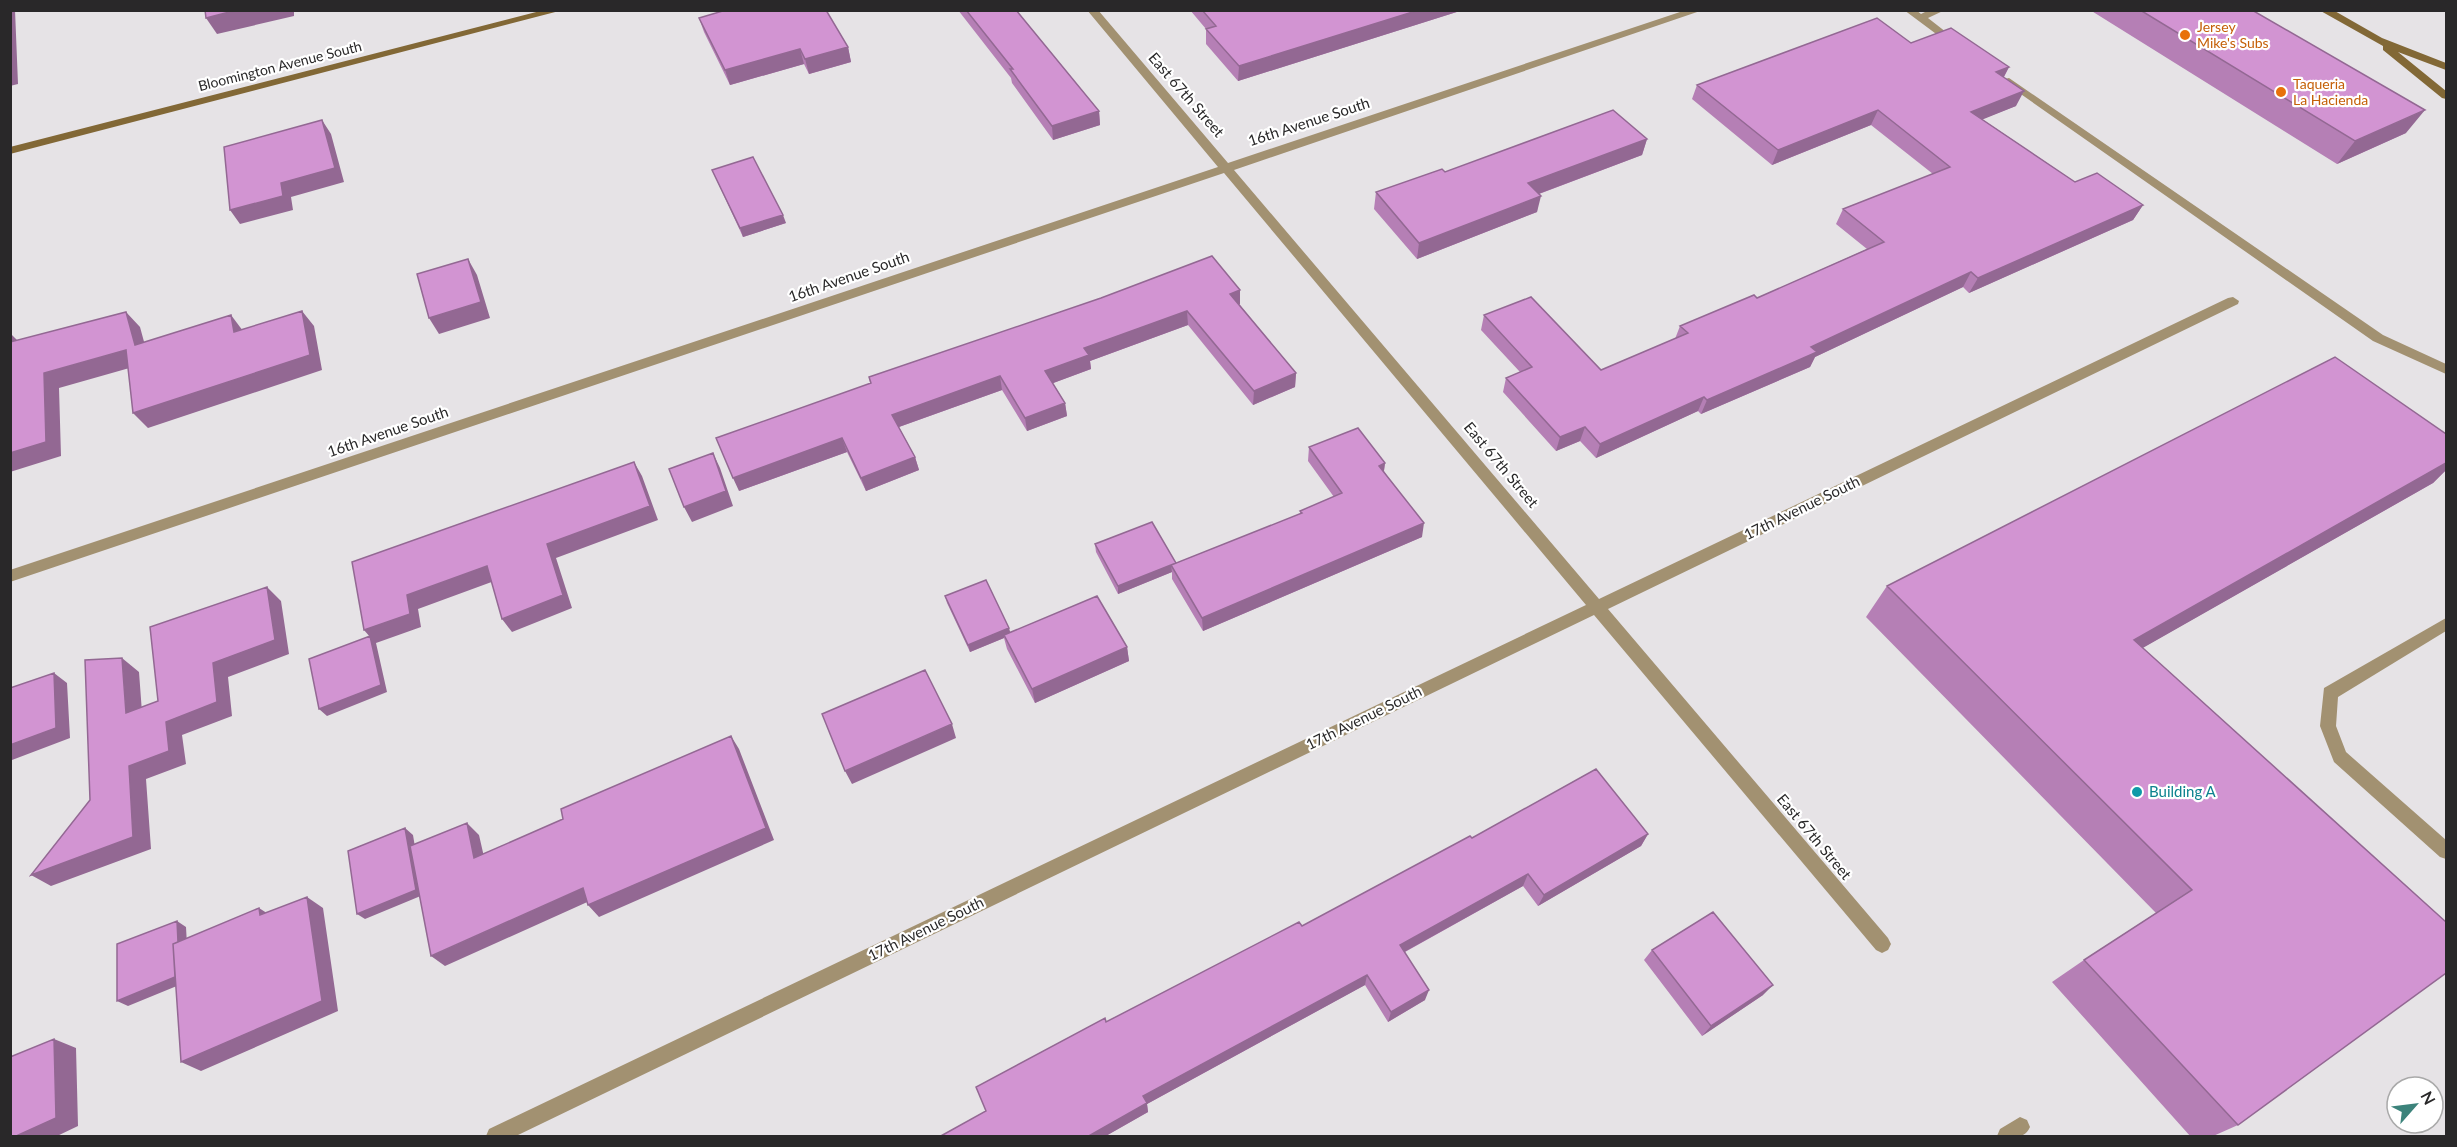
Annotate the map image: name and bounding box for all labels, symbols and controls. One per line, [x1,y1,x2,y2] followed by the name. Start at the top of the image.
[2197,18,2269,51] place label: Jersey Mike's Subs
[2178,28,2192,42] marker: Jersey Mike's Subs
[196,37,363,94] street label: Bloomington Avenue South
[1145,48,1229,141] street label: East 67th Street
[2293,75,2368,108] place label: Taqueria La Hacienda
[2274,85,2288,99] marker: Taqueria La Hacienda
[1246,93,1372,149] street label: 16th Avenue South
[786,247,912,305] street label: 16th Avenue South
[325,402,451,460] street label: 16th Avenue South
[1461,418,1543,511] street label: East 67th Street
[1741,471,1862,543] street label: 17th Avenue South
[1303,681,1424,753] street label: 17th Avenue South
[2149,782,2217,800] place label: Building A
[2130,785,2144,799] marker: Building A
[1774,790,1856,883] street label: East 67th Street
[865,892,986,964] street label: 17th Avenue South
[2385,1075,2445,1135] north arrow
[2417,1088,2440,1108] text: N

